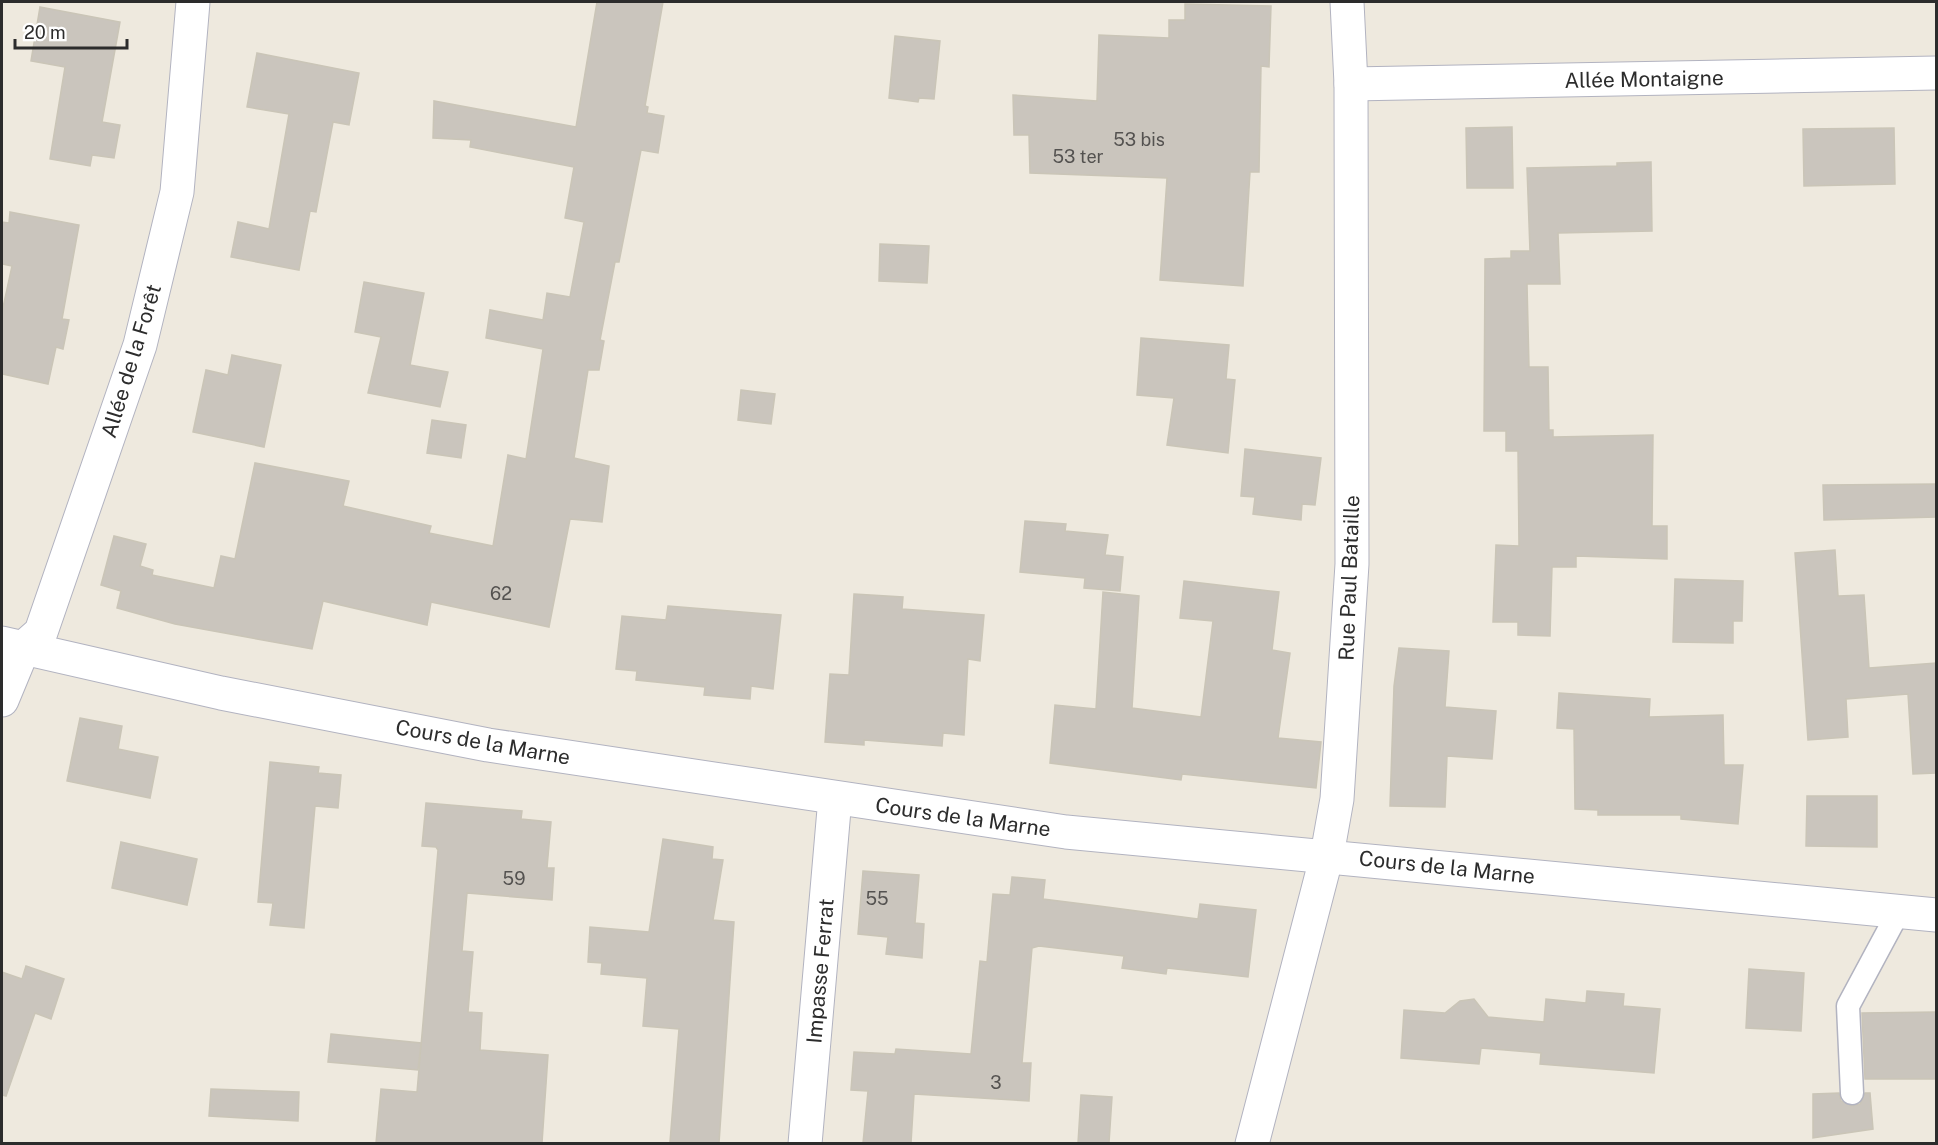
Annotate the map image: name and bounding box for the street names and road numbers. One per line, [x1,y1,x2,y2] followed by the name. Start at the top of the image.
[1564,65,1724,93] street label: Allée Montaigne
[96,281,166,441] street label: Allée de la Forêt
[1334,495,1364,661] street label: Rue Paul Bataille
[394,714,572,770] street label: Cours de la Marne
[874,792,1052,842] street label: Cours de la Marne
[1358,845,1536,889] street label: Cours de la Marne
[801,897,839,1045] street label: Impasse Ferrat

